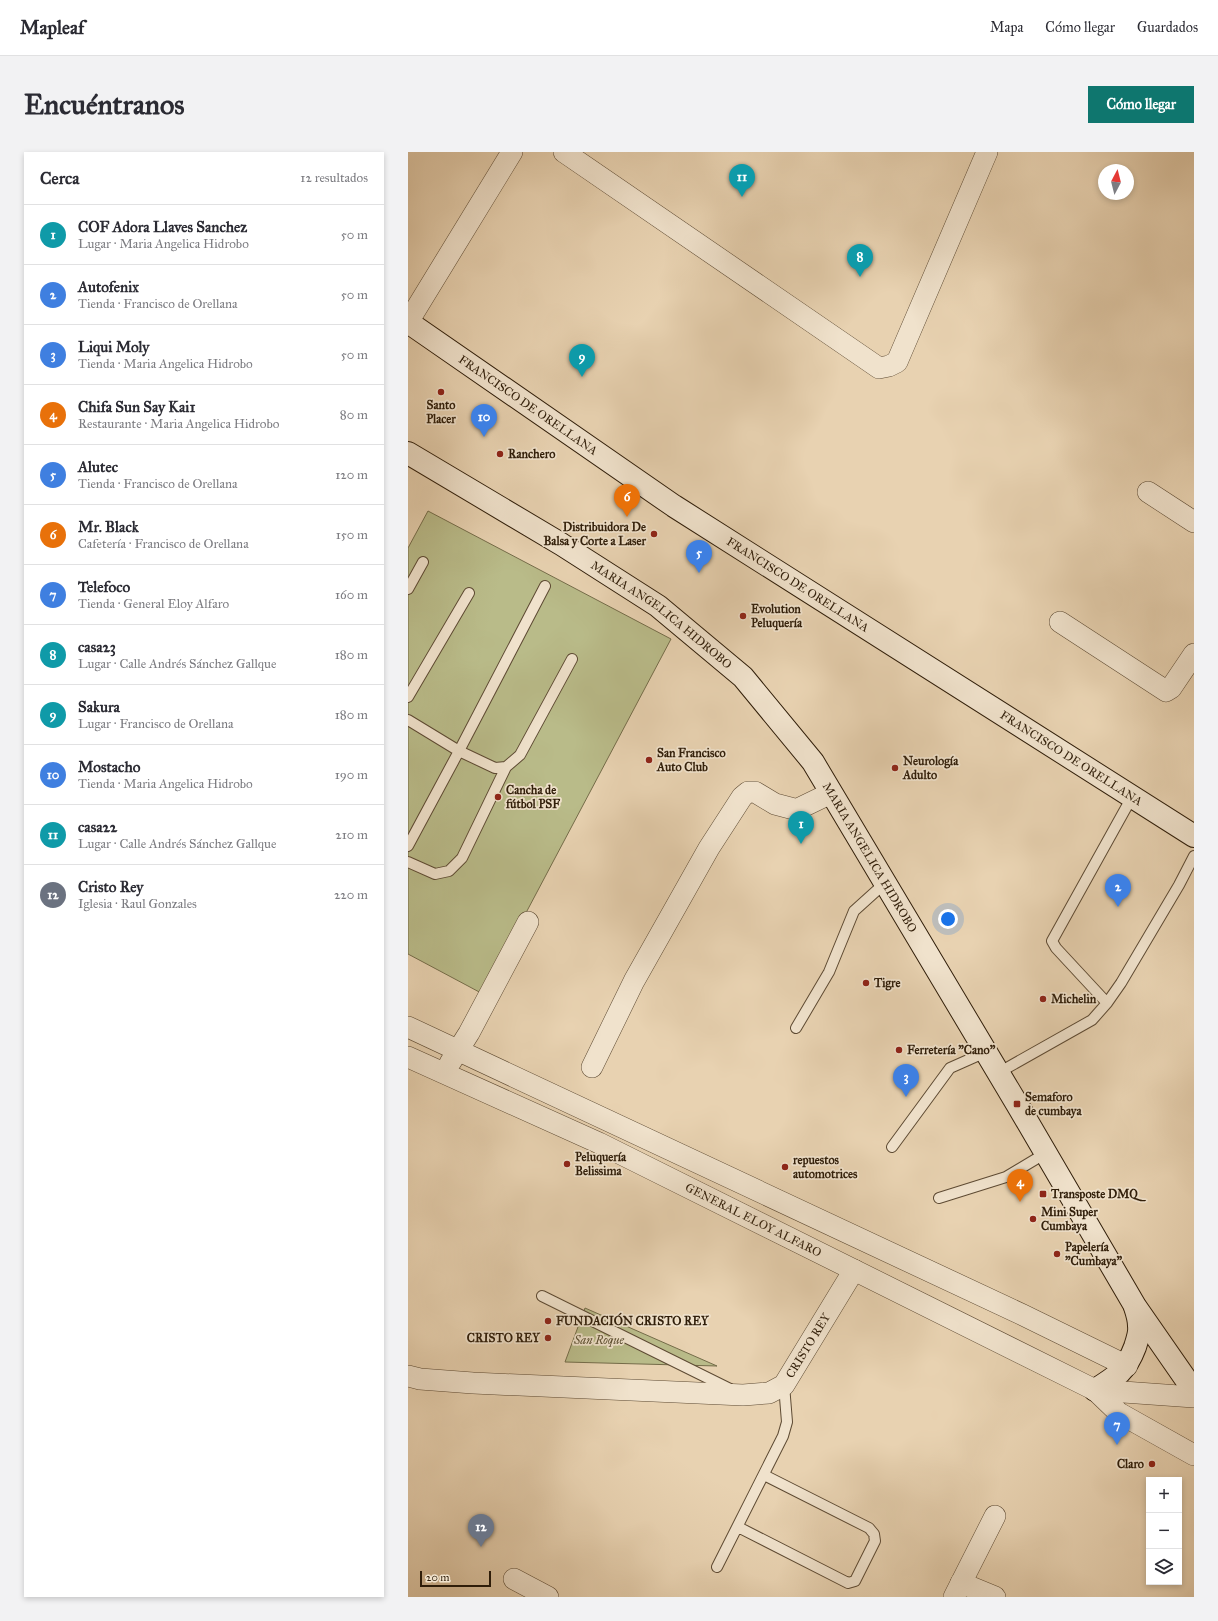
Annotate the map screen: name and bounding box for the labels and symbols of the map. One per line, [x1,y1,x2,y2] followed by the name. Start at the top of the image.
[729,164,755,197] pin: 11
[1098,164,1134,200] north arrow
[847,244,873,277] pin: 8
[569,344,595,377] pin: 9
[456,352,600,458] street label: FRANCISCO DE ORELLANA
[436,387,446,397] marker: Santo Placer
[426,398,456,426] place label: Santo Placer
[471,404,497,437] pin: 10
[508,447,555,461] place label: Ranchero
[495,449,505,459] marker: Ranchero
[614,484,640,517] pin: 6
[543,520,646,549] place label: Distribuidora De Balsa y Corte a Laser
[649,529,659,539] marker: Distribuidora De Balsa y Corte a Laser
[724,534,871,635] street label: FRANCISCO DE ORELLANA
[686,540,712,573] pin: 5
[588,558,735,672] street label: MARIA ANGELICA HIDROBO
[751,602,803,631] place label: Evolution Peluquería
[738,611,748,621] marker: Evolution Peluquería
[998,708,1145,808] street label: FRANCISCO DE ORELLANA
[656,746,726,774] place label: San Francisco Auto Club
[902,754,959,782] place label: Neurología Adulto
[644,755,654,765] marker: San Francisco Auto Club
[890,763,900,773] marker: Neurología Adulto
[820,780,920,935] street label: MARIA ANGELICA HIDROBO
[505,783,560,811] place label: Cancha de fútbol PSF
[493,792,503,802] marker: Cancha de fútbol PSF
[788,811,814,844] pin: 1
[1105,874,1131,907] pin: 2
[938,909,958,929] your location
[873,976,901,991] place label: Tigre
[861,978,871,988] marker: Tigre
[1051,992,1097,1006] place label: Michelin
[1038,994,1048,1004] marker: Michelin
[907,1043,996,1057] place label: Ferretería "Cano"
[894,1045,904,1055] marker: Ferretería "Cano"
[893,1064,919,1097] pin: 3
[1025,1090,1082,1119] place label: Semaforo de cumbaya
[1012,1099,1022,1109] marker: Semaforo de cumbaya
[575,1150,627,1178] place label: Peluquería Belissima
[792,1153,858,1181] place label: repuestos automotrices
[562,1159,572,1169] marker: Peluquería Belissima
[780,1162,790,1172] marker: repuestos automotrices
[1007,1169,1033,1202] pin: 4
[683,1180,824,1260] street label: GENERAL ELOY ALFARO
[1050,1187,1146,1202] place label: Transposte DMQ
[1038,1189,1048,1199] marker: Transposte DMQ
[1041,1205,1098,1234] place label: Mini Super Cumbaya
[1028,1214,1038,1224] marker: Mini Super Cumbaya
[1065,1240,1123,1269] place label: Papelería "Cumbaya"
[1052,1249,1062,1259] marker: Papelería "Cumbaya"
[783,1310,833,1381] street label: CRISTO REY
[556,1312,710,1328] place label: FUNDACIÓN CRISTO REY
[543,1316,553,1326] marker: FUNDACIÓN CRISTO REY
[467,1331,541,1345] place label: CRISTO REY
[543,1333,553,1343] marker: CRISTO REY
[573,1333,625,1347] park label: San Roque
[1104,1412,1130,1445] pin: 7
[1117,1457,1144,1471] place label: Claro
[1147,1459,1157,1469] marker: Claro
[468,1514,494,1547] pin: 12
[420,1569,491,1588] scale bar

